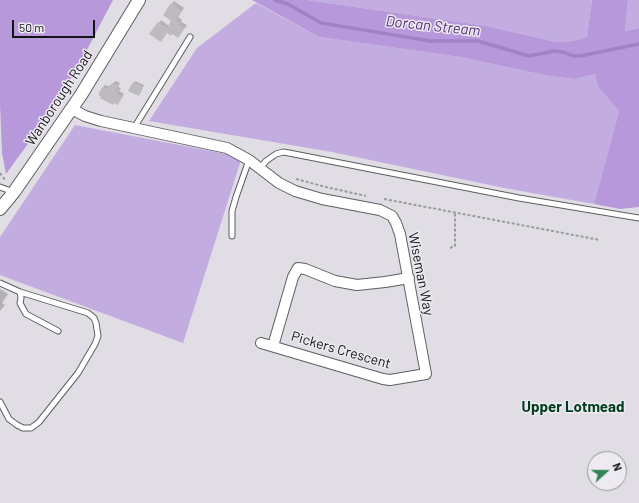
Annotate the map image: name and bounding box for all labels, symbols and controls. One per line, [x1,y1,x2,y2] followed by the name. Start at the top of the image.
[14,12,97,38] scale bar
[385,12,481,40] water label: Dorcan Stream
[19,20,44,34] text: 50 m
[22,47,96,149] street label: Wanborough Road
[405,231,437,317] street label: Wiseman Way
[289,328,393,372] street label: Pickers Crescent
[522,398,624,416] district label: Upper Lotmead
[587,451,627,491] north arrow
[610,461,625,473] text: N

